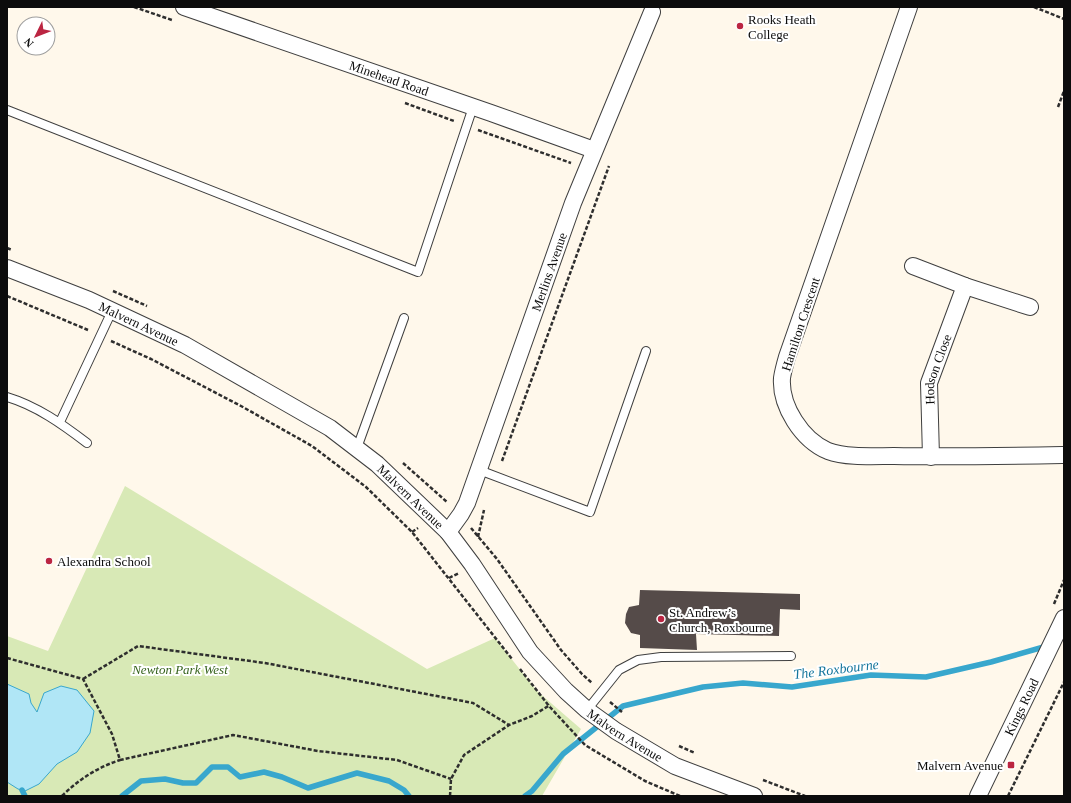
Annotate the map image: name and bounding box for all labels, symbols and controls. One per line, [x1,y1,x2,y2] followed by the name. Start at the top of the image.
[748,12,816,42] place label: Rooks Heath College
[16,16,56,56] north arrow
[735,21,745,31] marker: Rooks Heath College
[22,36,36,50] text: N
[347,58,431,99] street label: Minehead Road
[528,230,570,313] street label: Merlins Avenue
[778,275,823,373] street label: Hamilton Crescent
[96,299,181,349] street label: Malvern Avenue
[922,332,955,405] street label: Hodson Close
[374,461,447,532] street label: Malvern Avenue
[57,554,151,569] place label: Alexandra School
[44,556,54,566] marker: Alexandra School
[669,605,772,635] place label: St. Andrew’s Church, Roxbourne
[656,614,666,624] marker: St. Andrew’s Church, Roxbourne
[792,657,880,682] water label: The Roxbourne
[131,662,228,677] park label: Newton Park West
[1001,676,1042,738] street label: Kings Road
[584,706,665,765] street label: Malvern Avenue
[917,758,1003,773] place label: Malvern Avenue
[1006,760,1016,770] marker: Malvern Avenue

